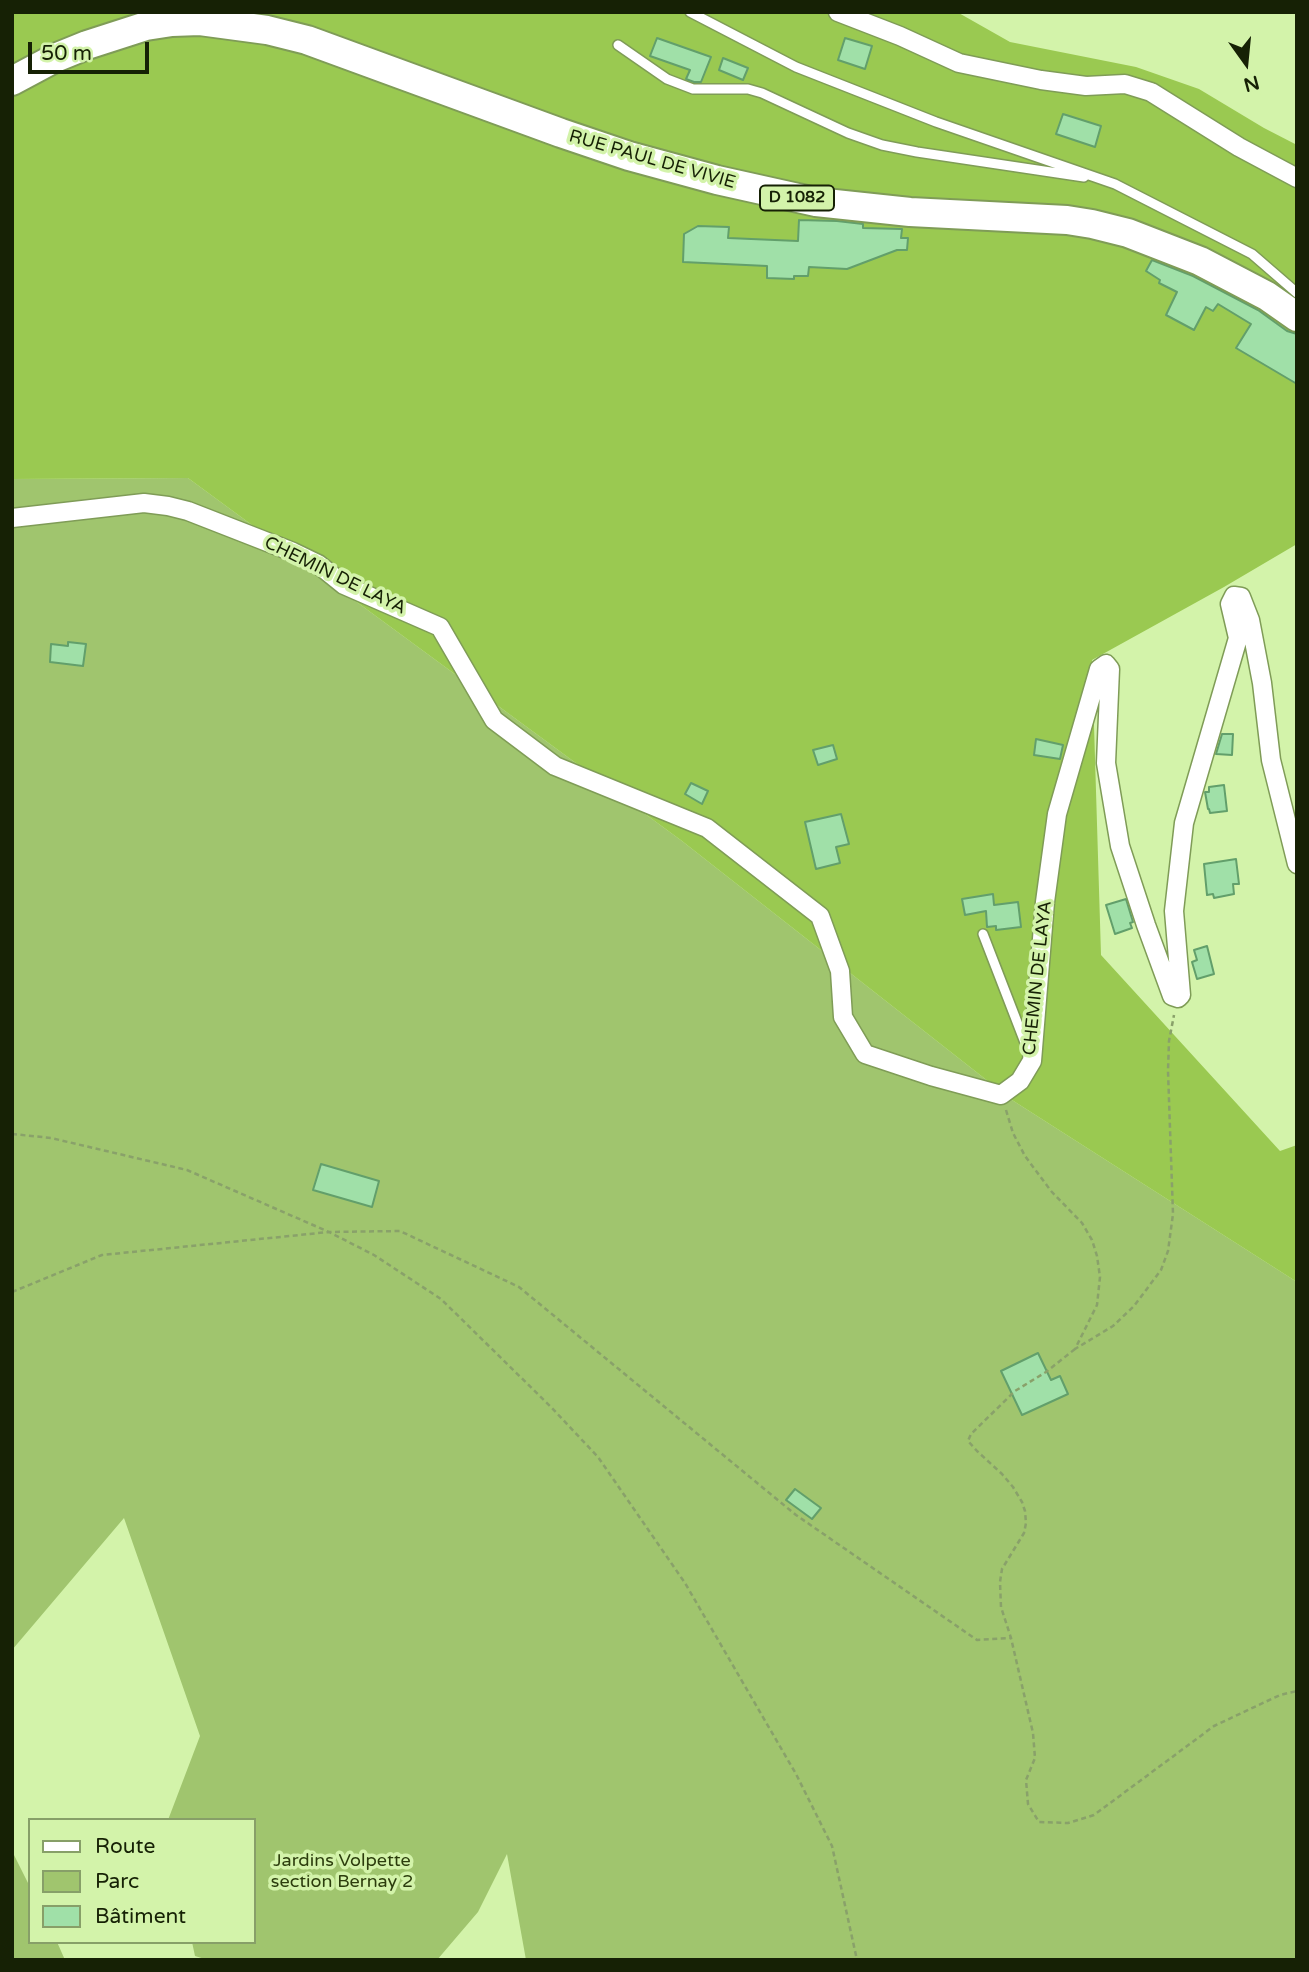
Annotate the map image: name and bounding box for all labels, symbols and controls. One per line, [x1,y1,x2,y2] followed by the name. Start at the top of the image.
[32,28,152,72] scale bar
[1211,28,1281,98] north arrow
[41,41,92,66] text: 50 m
[1241,71,1262,96] text: N
[566,126,738,194] street label: RUE PAUL DE VIVIE
[760,186,834,210] road number: D 1082
[261,532,409,620] street label: CHEMIN DE LAYA
[1019,900,1057,1056] street label: CHEMIN DE LAYA
[28,1818,256,1944] legend
[95,1834,155,1859] text: Route
[271,1850,413,1892] park label: Jardins Volpette section Bernay 2
[95,1869,139,1894] text: Parc
[95,1904,186,1929] text: Bâtiment

